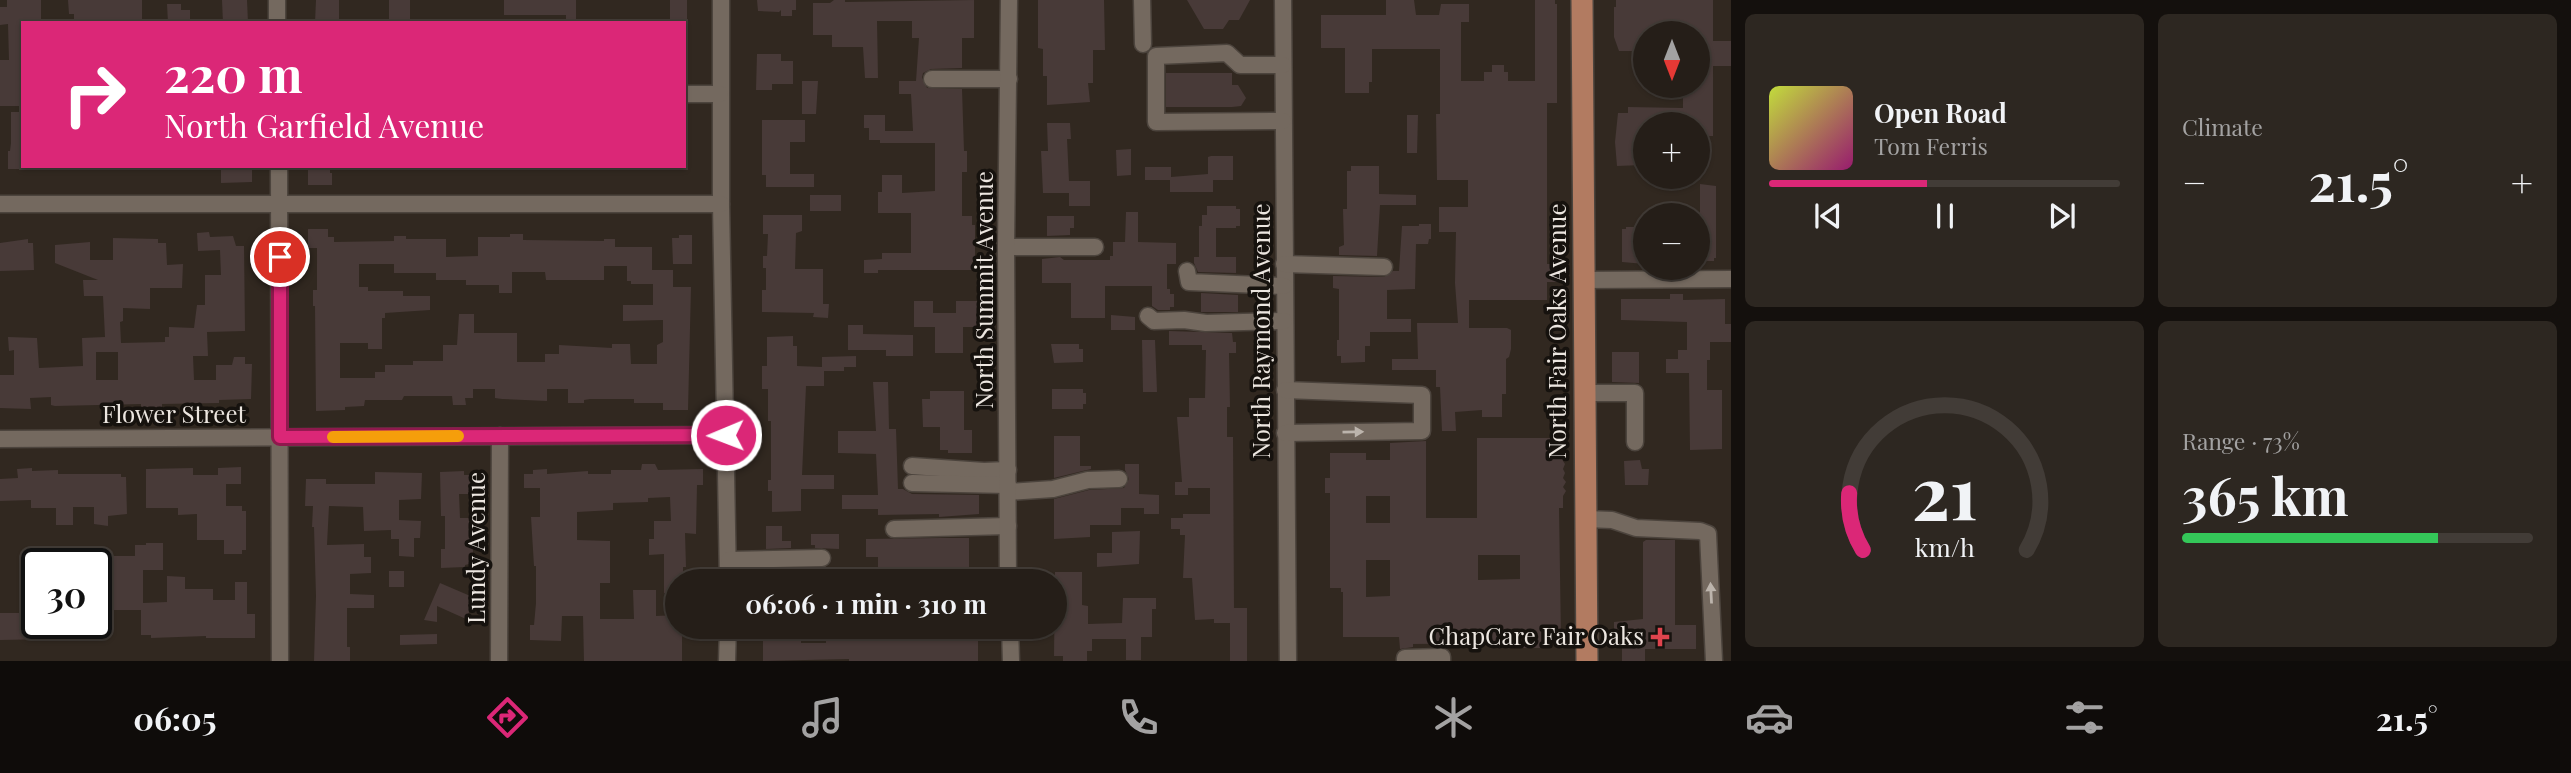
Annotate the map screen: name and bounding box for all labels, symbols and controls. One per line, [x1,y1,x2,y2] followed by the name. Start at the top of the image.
[1633,21,1710,98] north arrow
[1633,21,1710,280] map controls
[164,40,303,105] text: 220 m
[49,49,140,140] icon: right
[1874,95,2007,130] text: Open Road
[164,103,484,146] text: North Garfield Avenue
[2182,111,2263,142] text: Climate
[1633,112,1710,189] button: +
[1874,130,1988,161] text: Tom Ferris
[2309,146,2409,215] text: 21.5°
[2182,156,2207,207] text: −
[2511,156,2533,207] text: +
[967,171,999,409] street label: North Summit Avenue
[1809,197,1847,235] icon: previous
[1926,197,1964,235] icon: pause
[2043,197,2081,235] icon: next
[1244,203,1276,459] street label: North Raymond Avenue
[1540,203,1572,459] street label: North Fair Oaks Avenue
[1633,203,1710,280] button: −
[250,227,310,287] pin
[261,238,299,276] icon: arrive
[102,397,247,429] street label: Flower Street
[689,398,763,472] position arrow
[2182,425,2300,456] text: Range · 73%
[1343,426,1365,438] one-way arrow
[1912,441,1977,538] text: 21
[2182,460,2349,529] text: 365 km
[459,472,491,624] street label: Lundy Avenue
[1915,530,1975,563] text: km/h
[21,548,112,639] speed limit sign: 30
[1705,582,1716,604] one-way arrow
[745,586,987,621] text: 06:06 · 1 min · 310 m
[1429,619,1644,651] place label: ChapCare Fair Oaks
[1650,627,1670,647] marker: ChapCare Fair Oaks
[483,693,532,742] icon: directions
[798,693,847,742] icon: music
[1114,693,1163,742] icon: phone
[1429,693,1478,742] icon: climate
[1745,693,1794,742] icon: car
[2060,693,2109,742] icon: filters
[133,696,216,739] text: 06:05
[2376,696,2438,739] text: 21.5°

